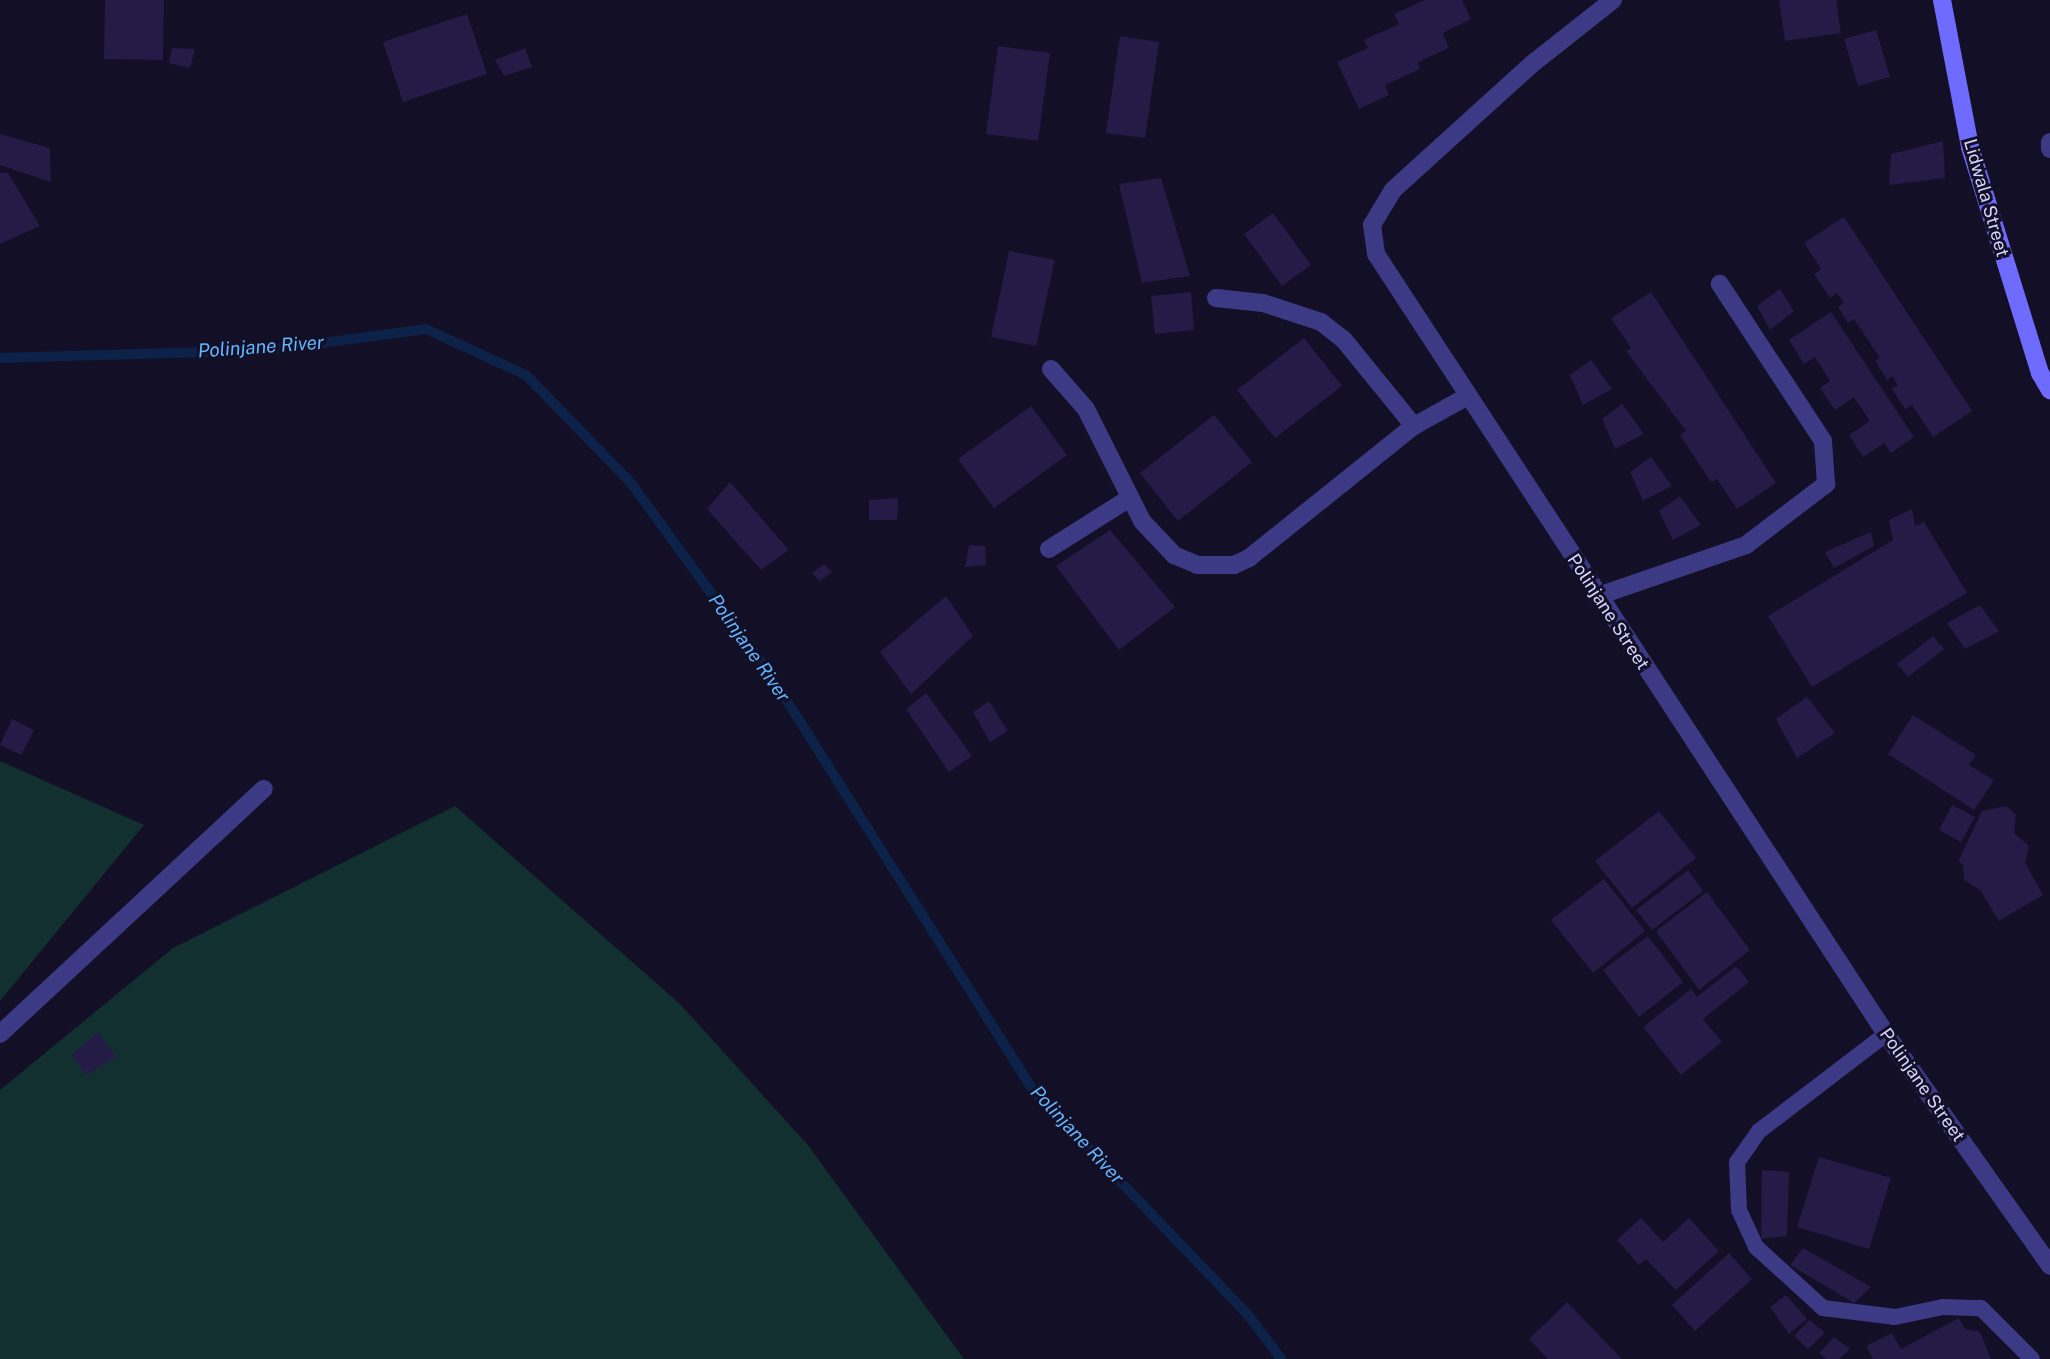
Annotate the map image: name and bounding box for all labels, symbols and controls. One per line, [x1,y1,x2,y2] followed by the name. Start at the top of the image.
[1959,137,2013,259] street label: Lidwala Street
[197,331,325,363] water label: Polinjane River
[1562,550,1654,674] street label: Polinjane Street
[703,590,795,706] water label: Polinjane River
[1875,1024,1969,1146] street label: Polinjane Street
[1025,1081,1129,1189] water label: Polinjane River

